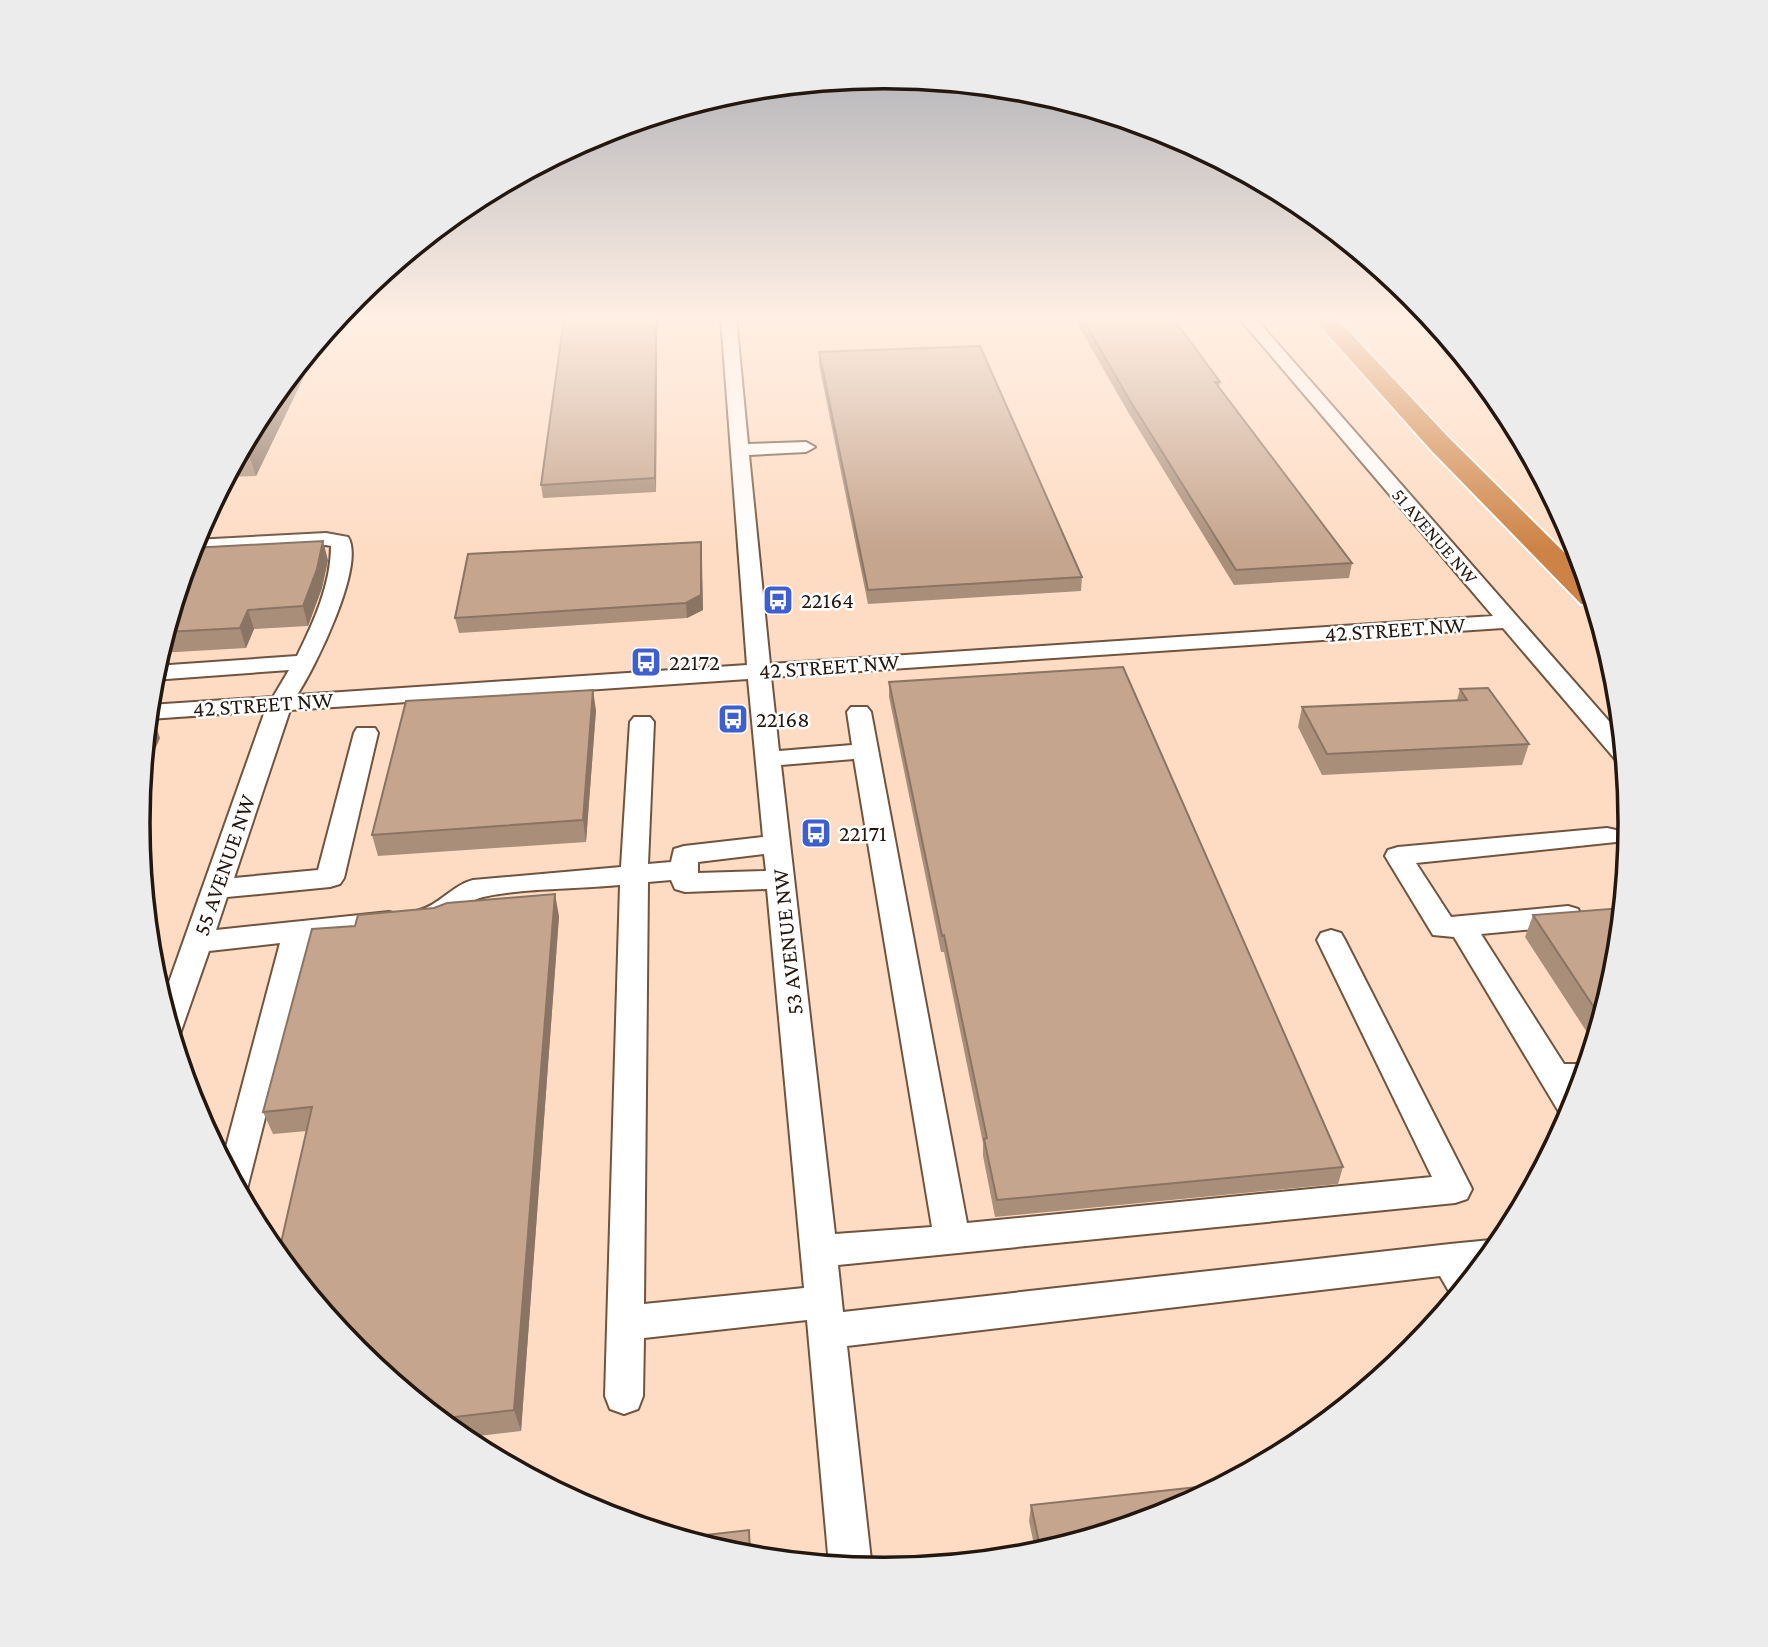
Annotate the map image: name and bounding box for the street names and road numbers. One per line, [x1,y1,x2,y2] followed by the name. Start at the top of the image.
[1388,484,1482,588] street label: 51 AVENUE NW
[1324,611,1467,647] street label: 42 STREET NW
[758,648,901,684] street label: 42 STREET NW
[192,686,335,722] street label: 42 STREET NW
[188,790,261,939] street label: 55 AVENUE NW
[766,867,808,1017] street label: 53 AVENUE NW

